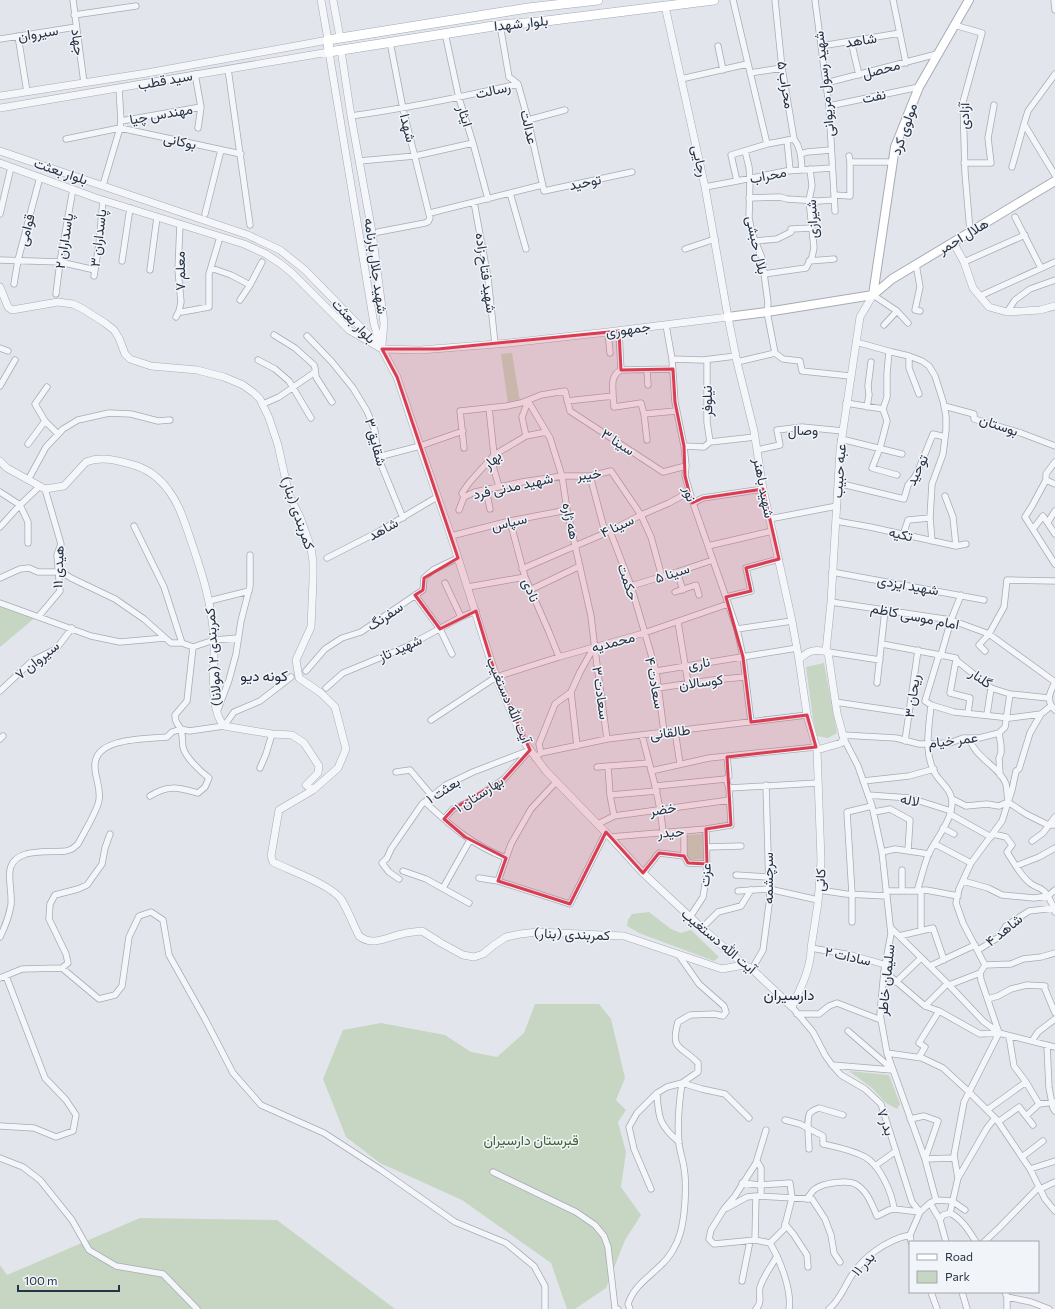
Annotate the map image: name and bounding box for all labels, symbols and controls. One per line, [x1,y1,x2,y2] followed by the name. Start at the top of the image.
[493,11,549,35] street label: بلوار شهدا
[16,21,60,45] street label: سیروان
[67,28,89,56] street label: جهاد
[844,29,878,50] street label: شاهد
[809,30,840,138] street label: شهید رسول مریوانی
[860,55,902,83] street label: محصل
[773,60,799,110] street label: محراب ۵
[136,66,194,94] street label: سید قطب
[474,77,512,103] street label: رسالت
[860,85,887,106] street label: نفت
[128,100,194,129] street label: مهندس چیا
[887,101,921,157] street label: مولوی کرد
[955,101,973,130] street label: آزادی
[453,102,477,129] street label: ایثار
[517,108,542,146] street label: عدالت
[396,112,420,144] street label: شهدا
[162,129,198,153] street label: بوکانی
[688,143,712,179] street label: رجایی
[32,153,90,189] street label: بلوار بعثت
[748,163,788,187] street label: محراب
[567,170,603,194] street label: توحید
[802,199,822,239] street label: شیرازی
[86,208,111,268] street label: پاسداران ۳
[13,212,39,248] street label: قوامی
[51,212,78,270] street label: پاسداران ۲
[741,214,772,276] street label: بلال حبشی
[934,214,992,259] street label: هلال احمر
[359,217,392,315] street label: شهید جلال بارنامه
[469,232,501,315] street label: شهید فتاح زاده
[171,251,189,291] street label: معلم ۷
[328,295,380,347] street label: بلوار بعثت
[604,317,652,341] street label: جمهوری
[698,385,716,418] street label: نیلوفر
[977,410,1021,440] street label: بوستان
[361,416,391,468] street label: شقایق ۳
[788,421,818,440] street label: وصال
[598,425,638,459] street label: سینا ۳
[828,443,850,499] street label: عبه حبیب
[478,447,505,474] street label: بهار
[902,451,932,489] street label: توحید
[749,455,779,520] street label: شهید باهنر
[575,464,602,484] street label: خیبر
[471,469,555,503] street label: شهید مدنی فرد
[277,474,319,552] street label: کمربندی (بنار)
[679,483,701,504] street label: نور
[558,501,584,541] street label: هه ژاره
[489,509,529,536] street label: سپاس
[597,510,636,541] street label: سینا ۴
[365,513,401,544] street label: شاهد
[887,523,915,545] street label: تکیه
[48,545,68,589] street label: هیدی ۱۱
[652,559,691,586] street label: سینا ۵
[614,561,643,602] street label: حکمت
[876,571,940,599] street label: شهید ایزدی
[518,575,544,605] street label: نادی
[364,597,406,635] street label: سفرنگ
[869,599,961,633] street label: امام موسی کاظم
[201,607,225,707] street label: کمربندی ۲ (مولانا)
[589,628,636,655] street label: محمدیه
[374,630,425,666] street label: شهید تاز
[11,637,63,683] street label: سیروان ۷
[687,652,711,674] street label: ناری
[483,654,536,748] street label: آیت الله دستغیب
[642,656,669,710] street label: سعادت ۴
[965,663,996,692] street label: گلنار
[589,665,614,721] street label: سعادت ۳
[240,666,288,685] district label: کونه دیو
[678,670,724,694] street label: کوسالان
[900,673,924,719] street label: ریحان ۳
[649,721,691,743] street label: طالقانی
[927,728,979,752] street label: عمر خیام
[423,772,463,808] street label: بعثت ۱
[451,772,507,816] street label: بهارستان ۱
[899,789,921,810] street label: لاله
[647,798,678,820] street label: خضر
[656,822,685,842] street label: حیدر
[759,852,778,904] street label: سرچشمه
[695,862,715,888] street label: عزت
[810,868,830,892] street label: کانی
[678,904,762,979] street label: آیت الله دستغیب
[982,910,1026,950] street label: شاهد ۴
[534,924,610,944] street label: کمربندی (بنار)
[823,942,873,969] street label: سادات ۲
[873,943,899,1018] street label: سلیمان خاطر
[764,985,814,1004] district label: دارسیران
[873,1106,899,1138] street label: بدر ۷
[483,1131,579,1149] park label: قبرستان دارسیران
[909,1241,1039,1293] legend
[847,1248,879,1280] street label: بدر ۱۱
[945,1249,973,1263] text: Road
[18,1267,119,1293] scale bar
[945,1269,971,1283] text: Park
[24,1273,58,1287] text: 100 m

